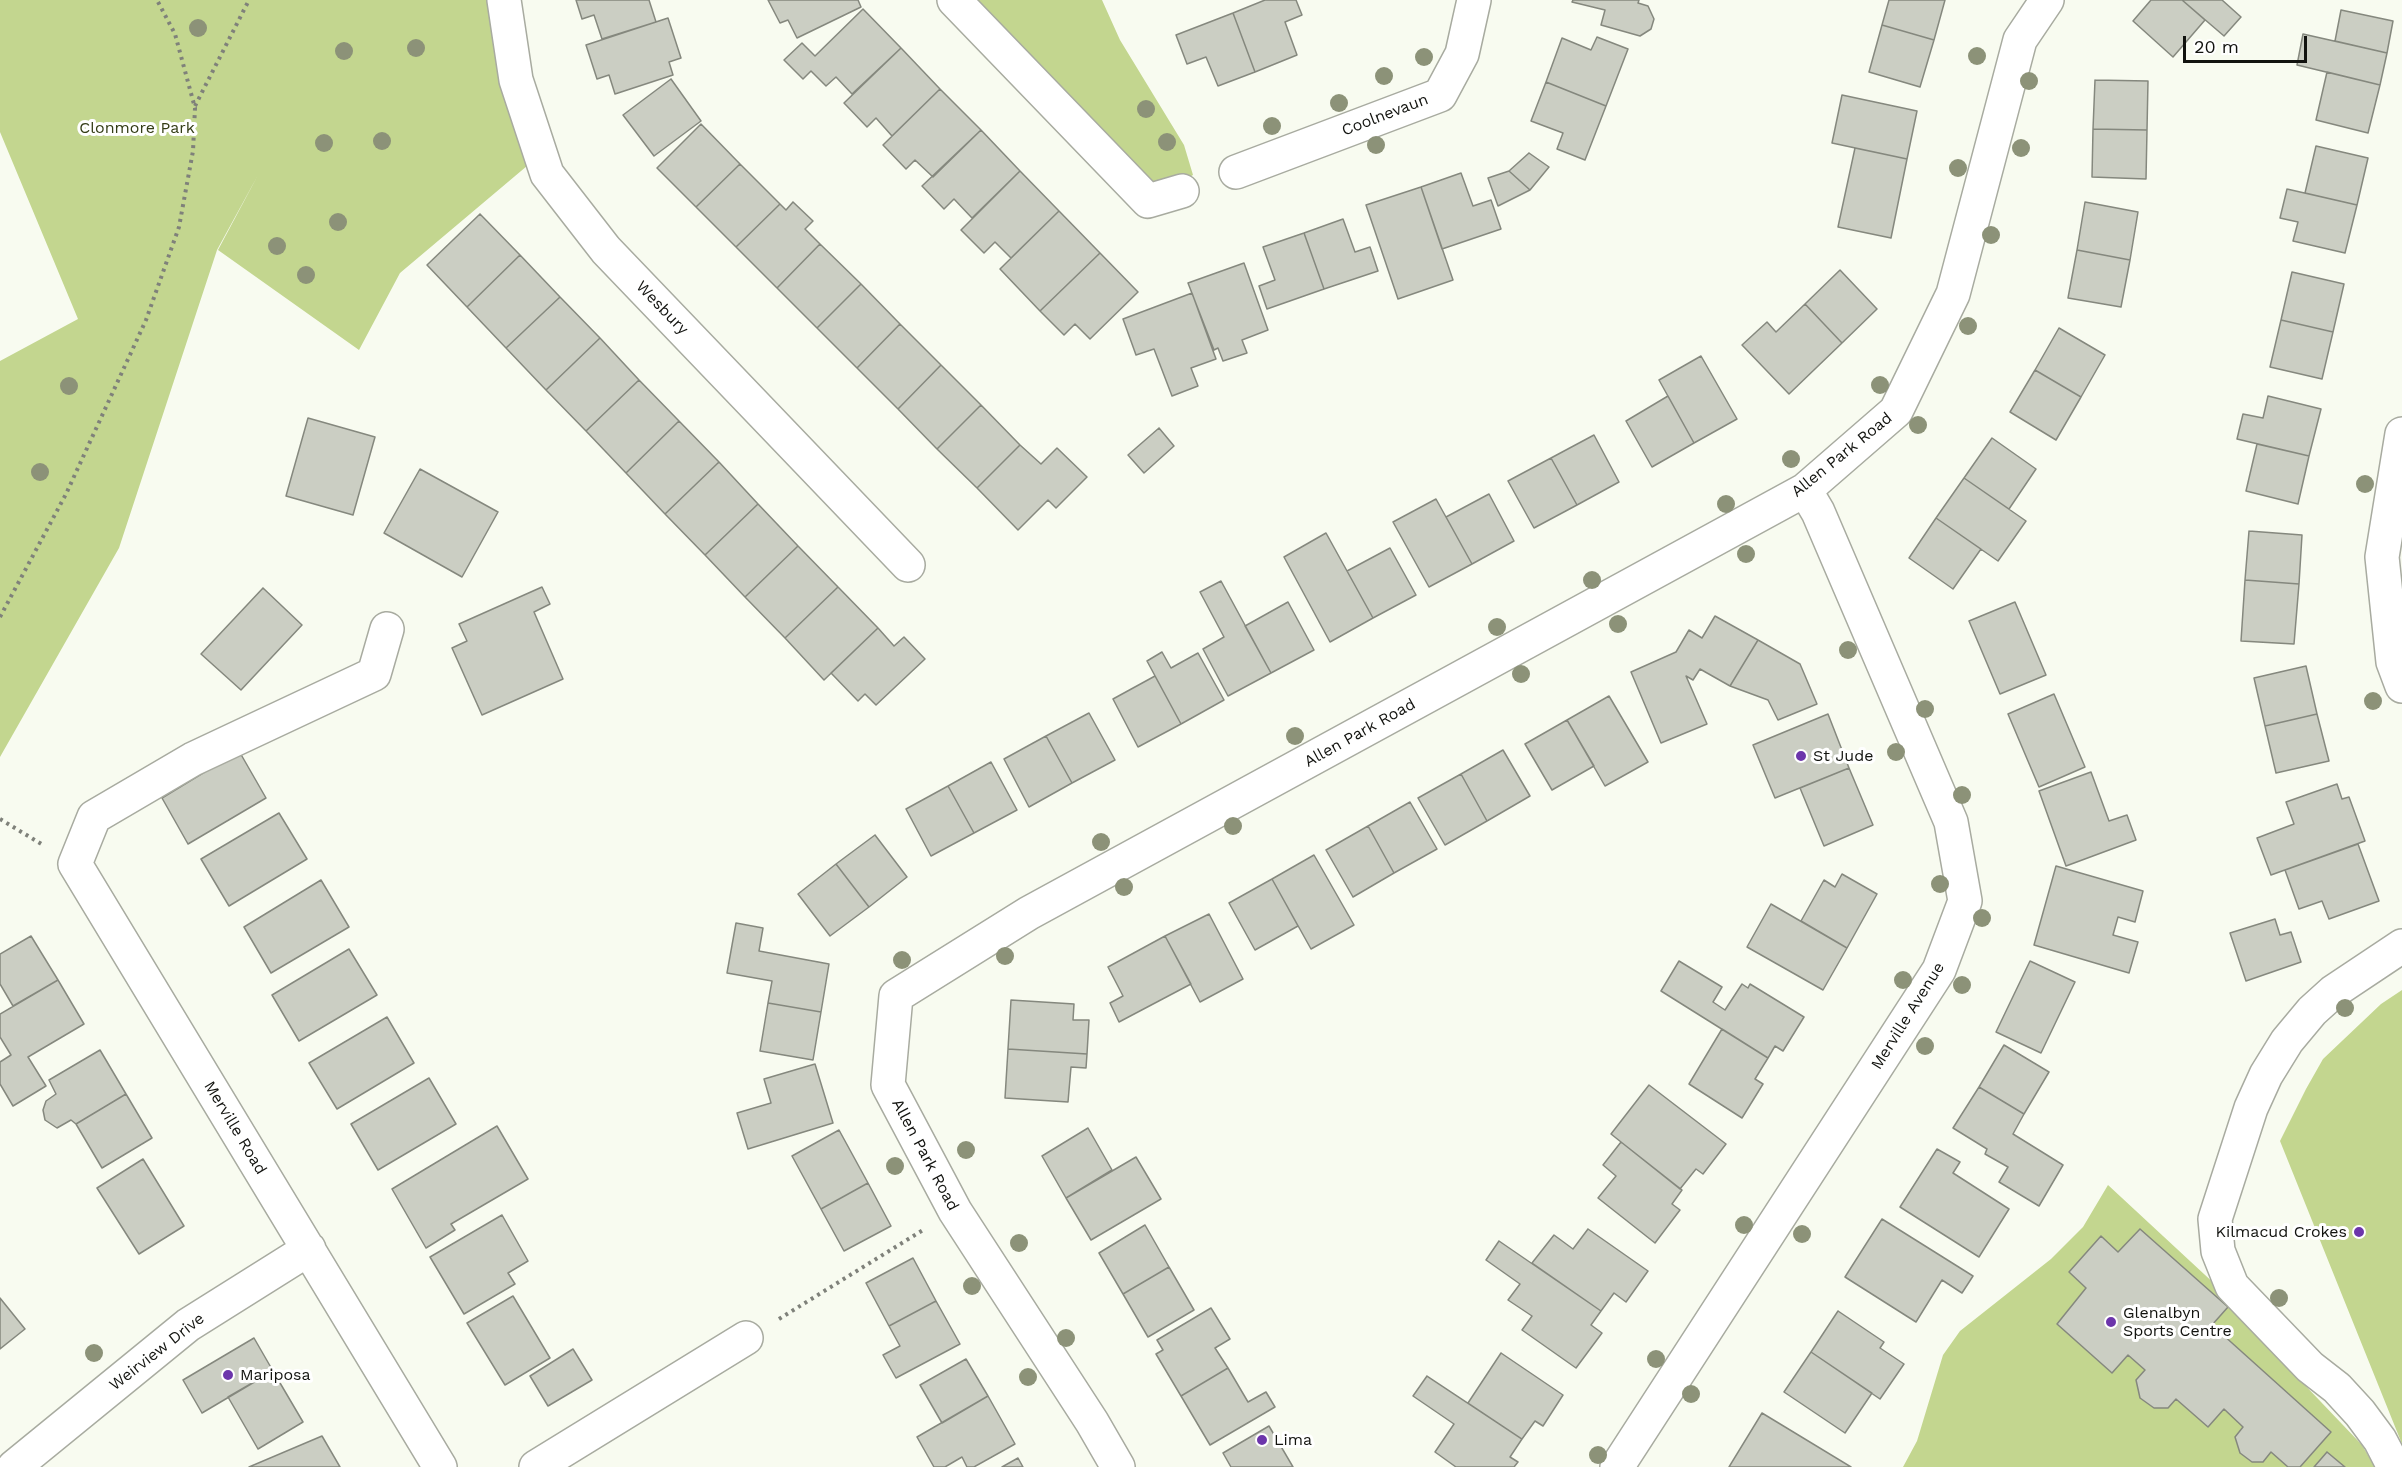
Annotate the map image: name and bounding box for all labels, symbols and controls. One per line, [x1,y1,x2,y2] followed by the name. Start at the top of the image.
[2186,24,2310,62] scale bar
[2194,36,2239,57] text: 20 m
[1339,90,1431,140] street label: Coolnevaun
[79,118,195,138] park label: Clonmore Park
[632,277,692,339] street label: Wesbury
[1788,409,1896,501] street label: Allen Park Road
[1301,695,1419,771] street label: Allen Park Road
[1813,746,1873,766] place label: St Jude
[1794,749,1808,763] marker: St Jude
[1867,959,1949,1073] street label: Merville Avenue
[200,1078,270,1178] street label: Merville Road
[887,1096,963,1214] street label: Allen Park Road
[2215,1222,2347,1242] place label: Kilmacud Crokes
[2352,1225,2366,1239] marker: Kilmacud Crokes
[2123,1303,2232,1341] place label: Glenalbyn Sports Centre
[106,1309,208,1395] street label: Weirview Drive
[2104,1315,2118,1329] marker: Glenalbyn Sports Centre
[240,1365,311,1385] place label: Mariposa
[221,1368,235,1382] marker: Mariposa
[1274,1430,1312,1450] place label: Lima
[1255,1433,1269,1447] marker: Lima

